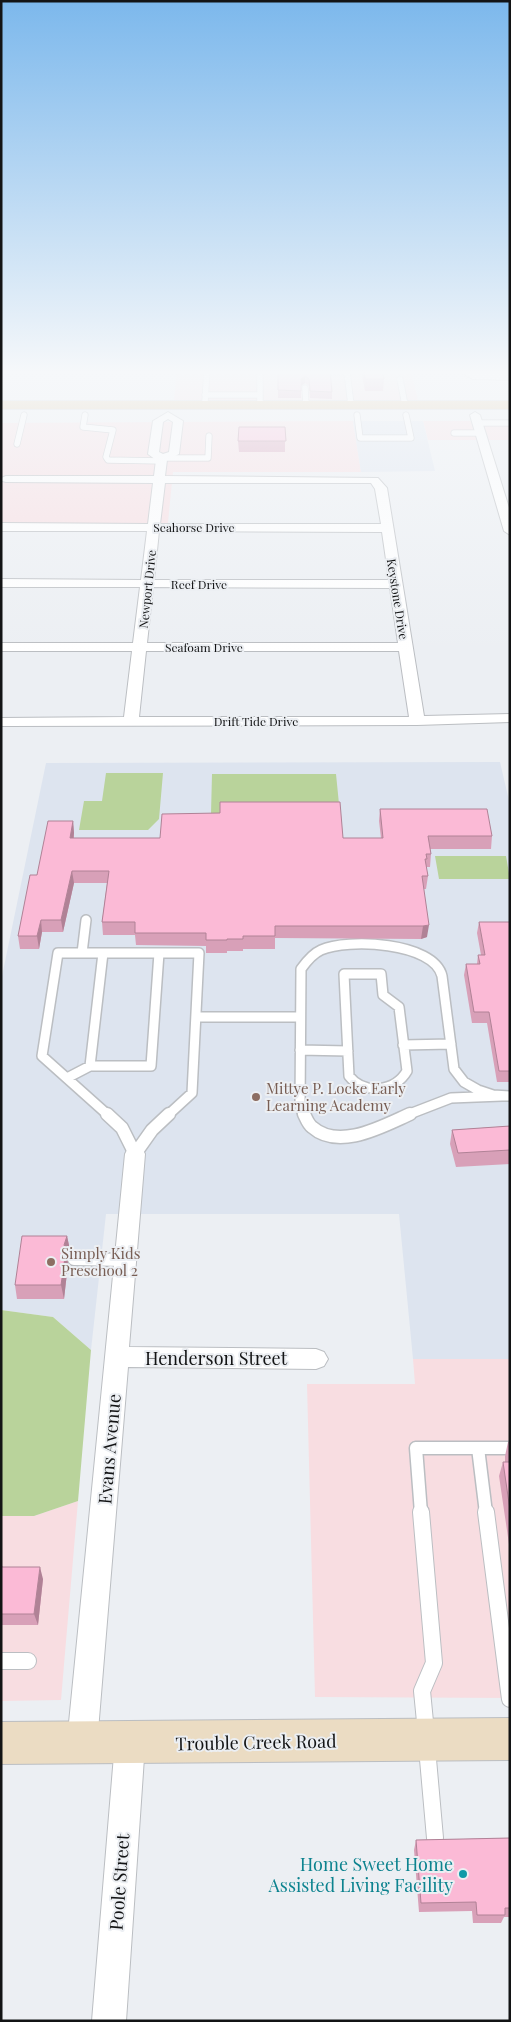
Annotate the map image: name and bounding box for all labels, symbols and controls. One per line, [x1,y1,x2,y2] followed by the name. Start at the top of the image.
[153,519,235,535] street label: Seahorse Drive
[135,549,159,629] street label: Newport Drive
[384,557,412,641] street label: Keystone Drive
[171,576,227,592] street label: Reef Drive
[165,639,243,655] street label: Seafoam Drive
[214,713,298,729] street label: Drift Tide Drive
[266,1078,406,1115] place label: Mittye P. Locke Early Learning Academy
[250,1091,262,1103] marker: Mittye P. Locke Early Learning Academy
[61,1243,140,1280] place label: Simply Kids Preschool 2
[45,1256,57,1268] marker: Simply Kids Preschool 2
[145,1346,288,1370] street label: Henderson Street
[92,1393,126,1505] street label: Evans Avenue
[175,1729,337,1755] street label: Trouble Creek Road
[104,1832,134,1931] street label: Poole Street
[268,1852,453,1897] place label: Home Sweet Home Assisted Living Facility
[457,1868,469,1880] marker: Home Sweet Home Assisted Living Facility

